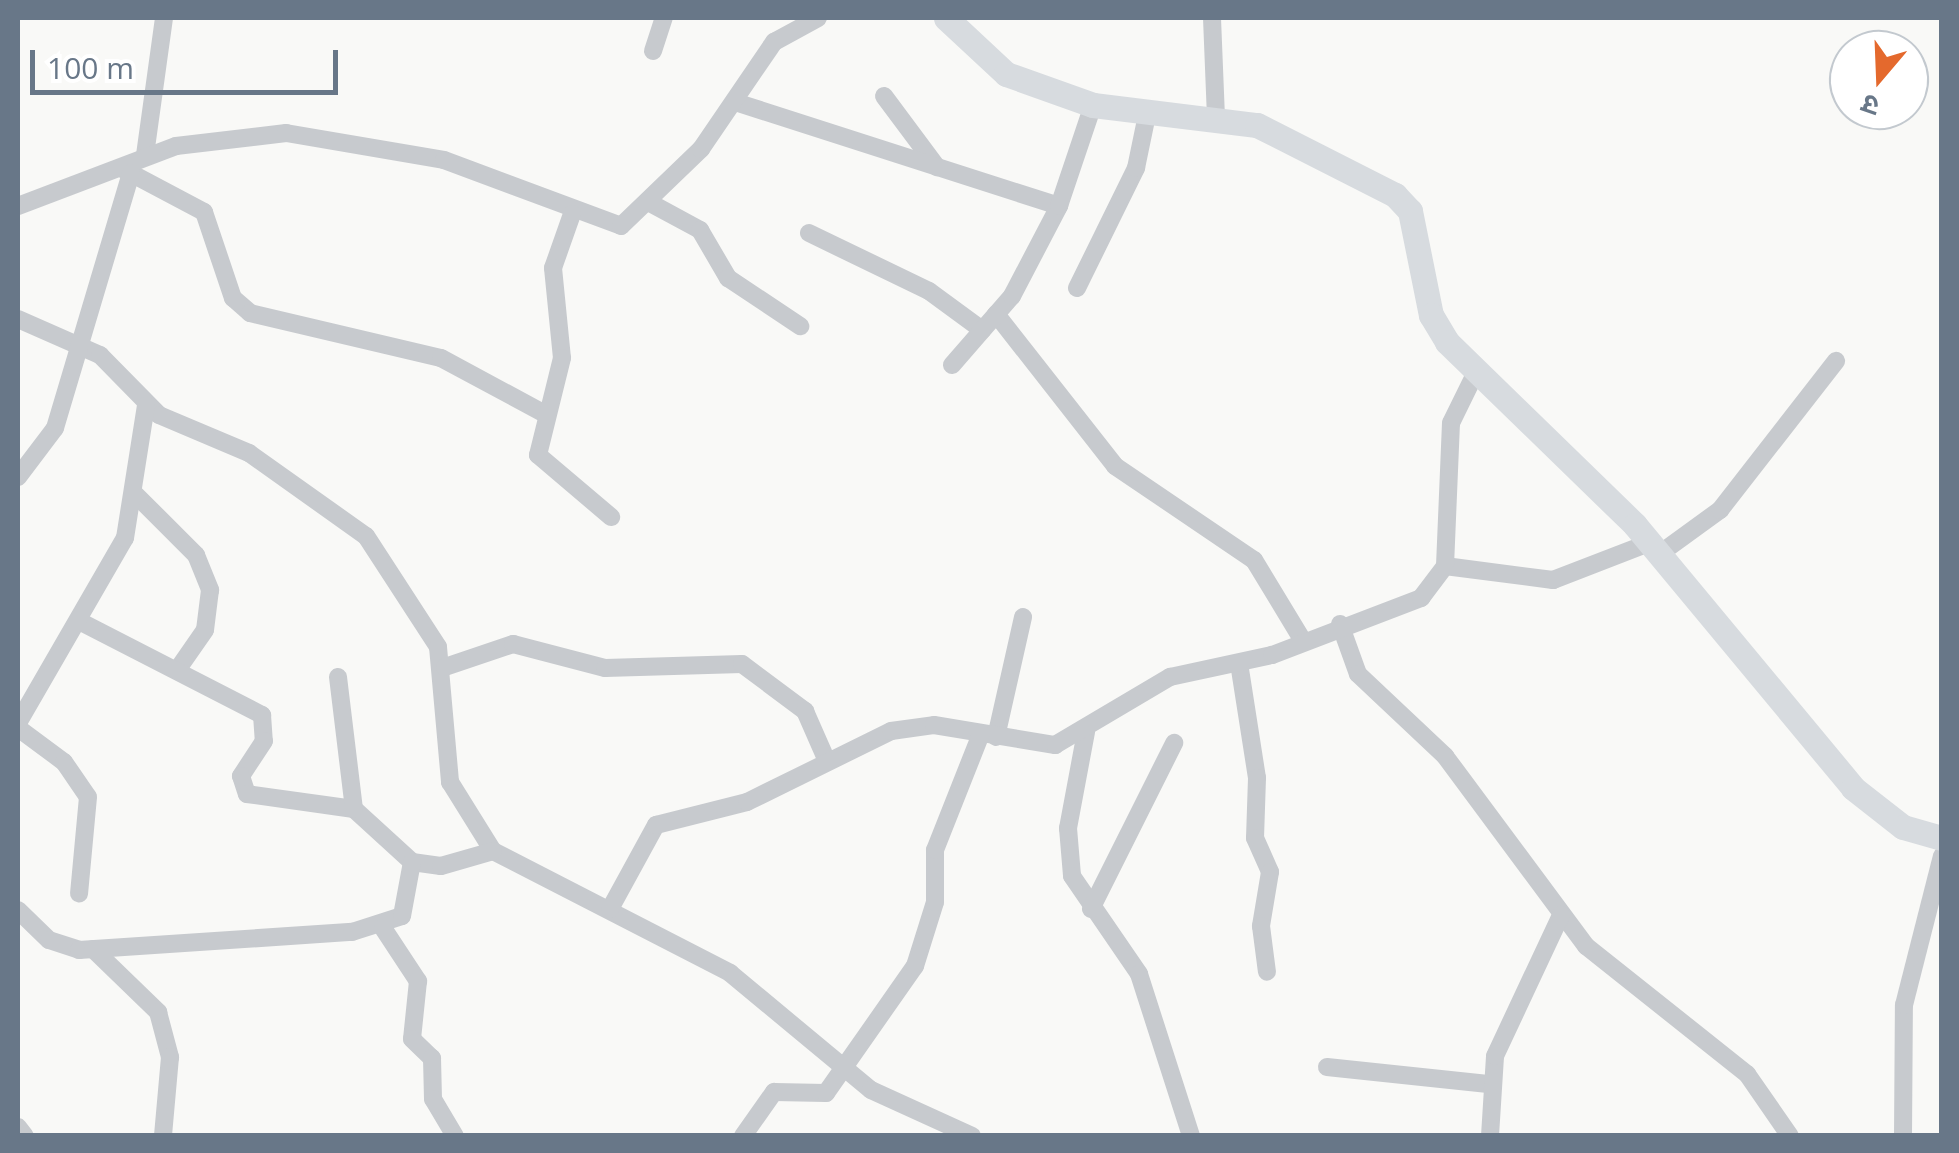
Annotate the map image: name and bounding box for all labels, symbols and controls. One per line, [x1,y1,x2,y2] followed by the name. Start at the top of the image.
[35,30,342,92] scale bar
[1829,30,1929,130] north arrow
[47,47,134,88] text: 100 m
[1856,86,1884,127] text: उ

